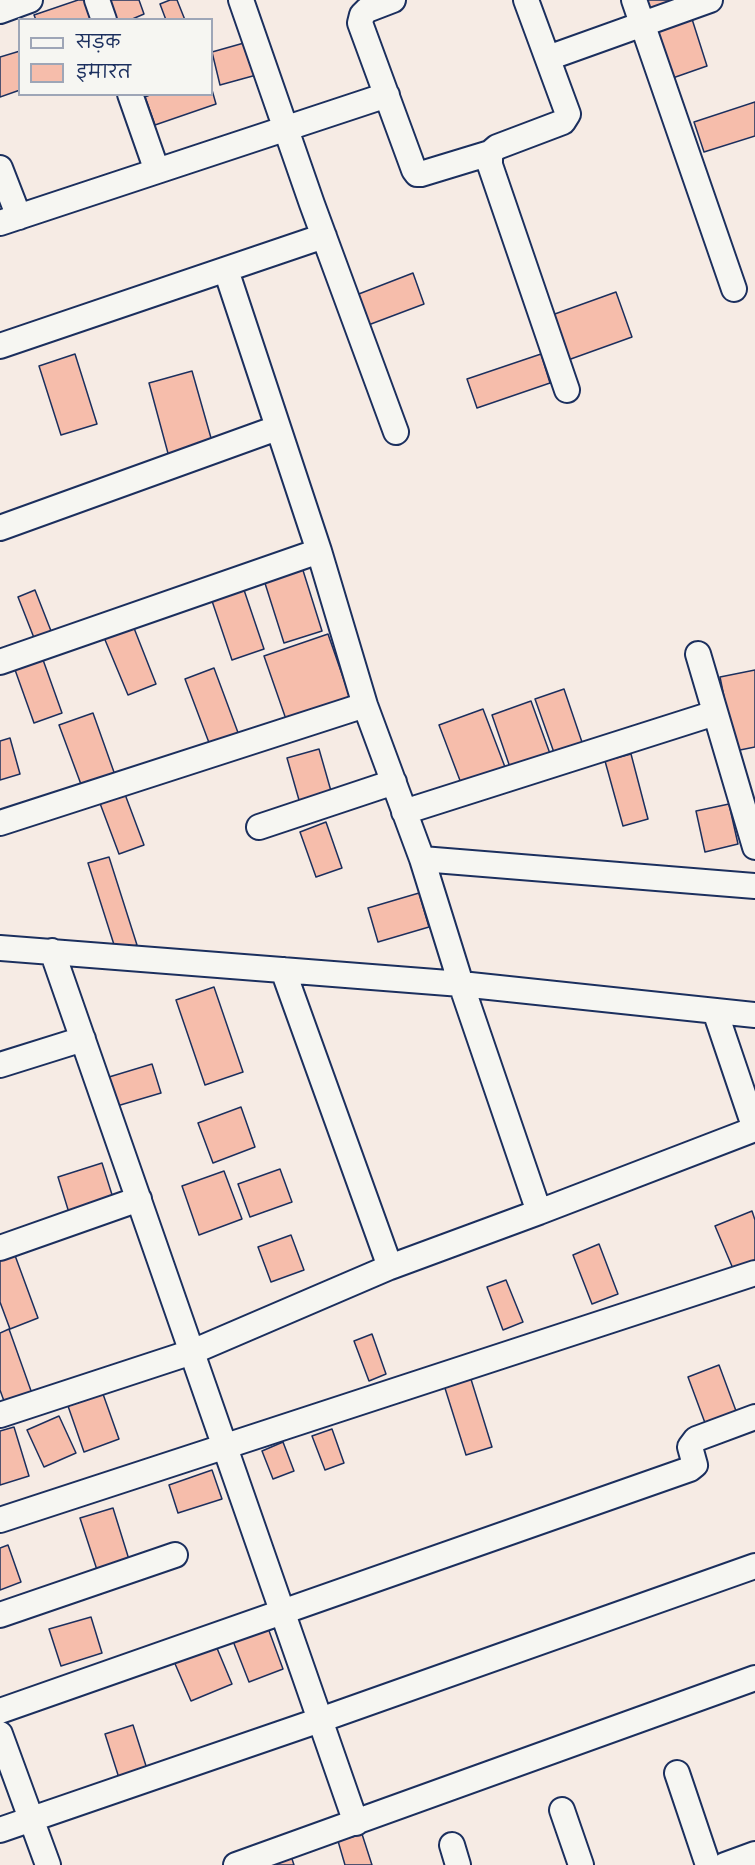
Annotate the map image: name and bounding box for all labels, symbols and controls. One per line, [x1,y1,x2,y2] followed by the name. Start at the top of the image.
[18,18,213,96] legend
[76,30,120,53] text: सड़क
[76,60,131,83] text: इमारत

